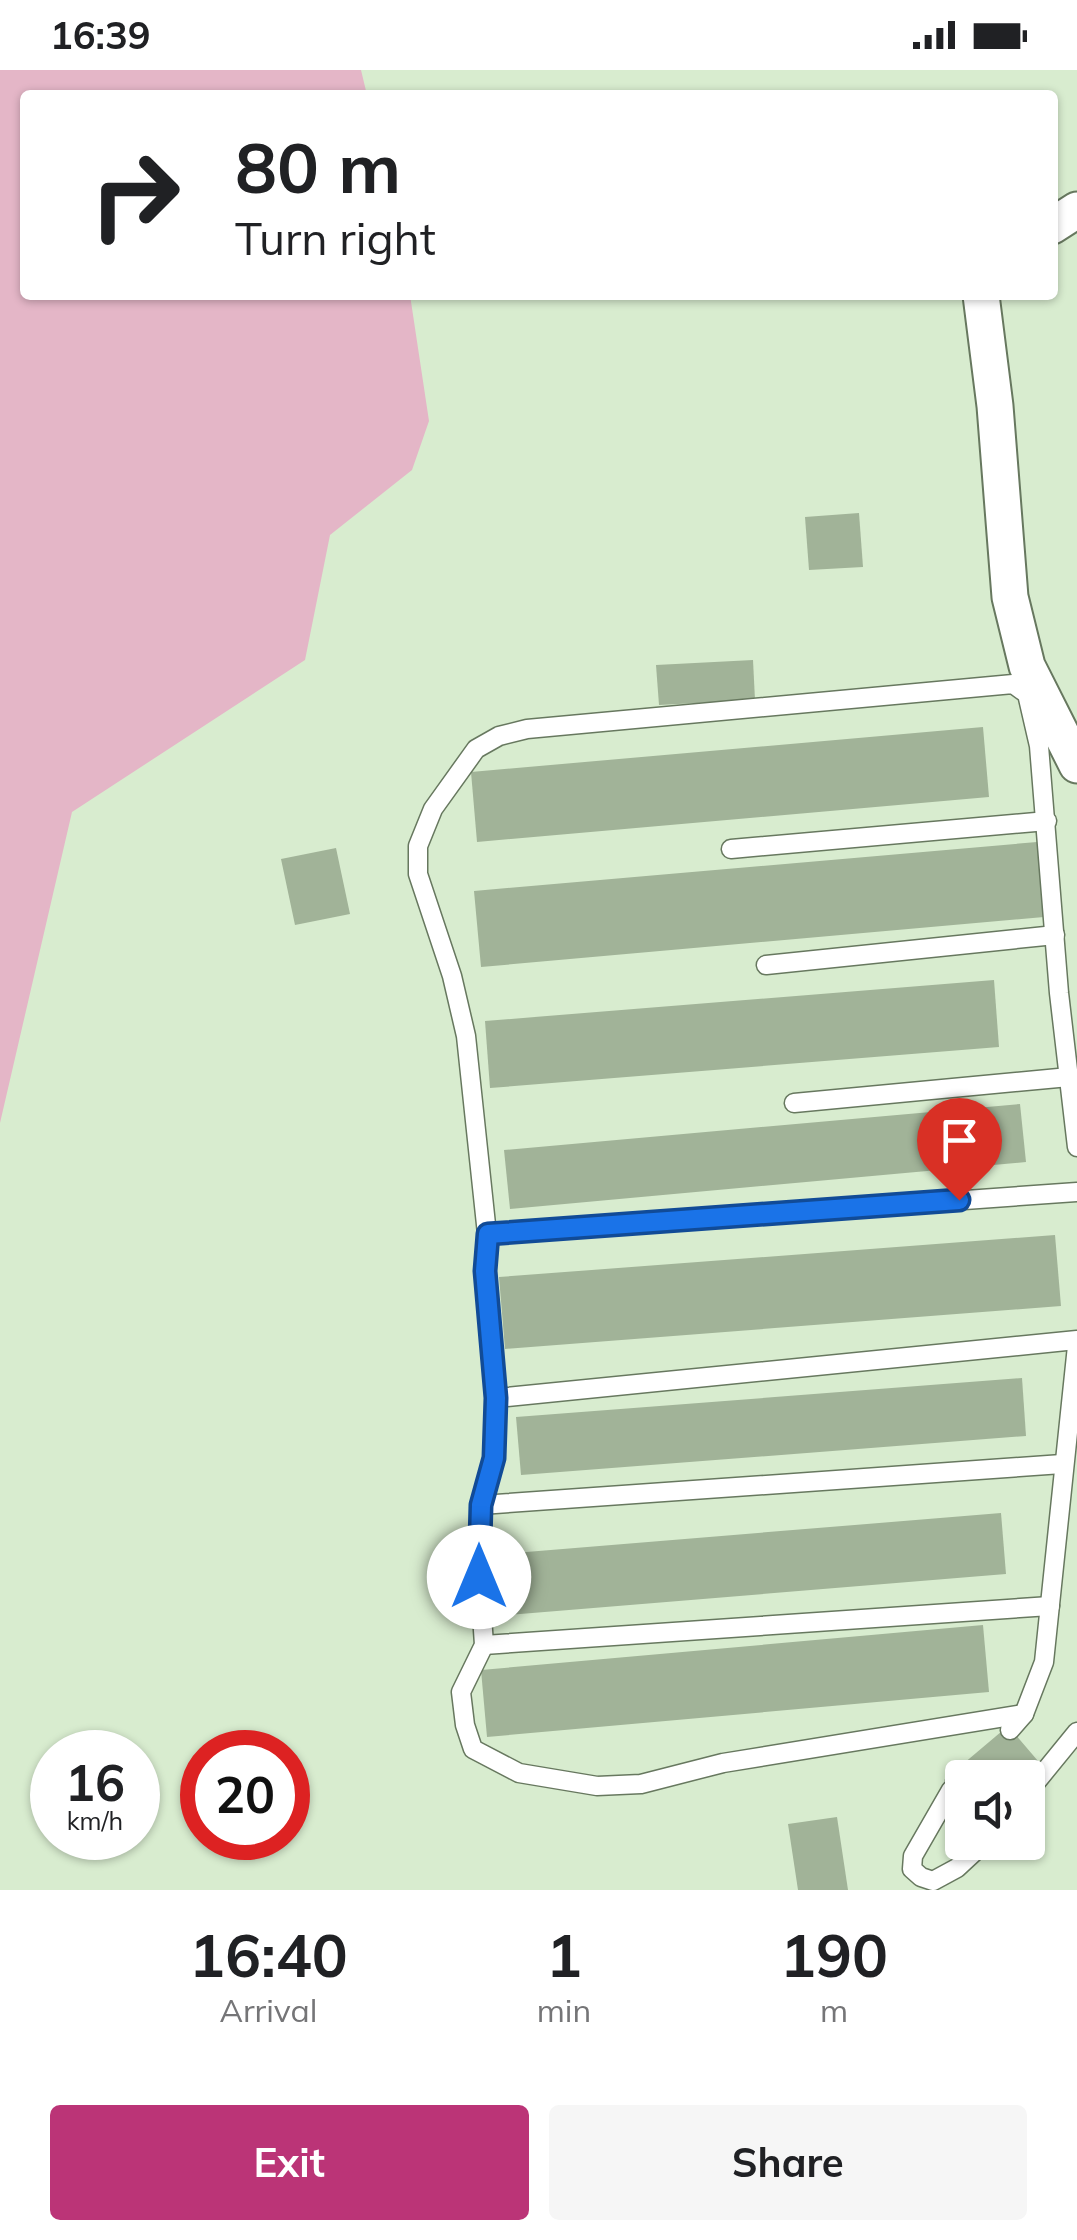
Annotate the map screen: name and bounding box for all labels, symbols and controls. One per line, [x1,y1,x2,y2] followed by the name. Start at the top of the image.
[50,11,151,59] text: 16:39
[235,123,401,211] text: 80 m
[70,130,200,260] icon: right
[235,210,436,266] text: Turn right
[917,1098,1002,1201] pin
[932,1113,987,1168] icon: arrive
[427,1525,531,1629] position arrow
[180,1730,310,1860] speed limit sign: 20
[65,1751,125,1814] text: 16
[945,1760,1045,1860] map controls
[945,1760,1045,1860] button: sound
[67,1805,123,1836] text: km/h
[189,1917,348,1992] text: 16:40
[546,1917,582,1992] text: 1
[780,1917,888,1992] text: 190
[219,1990,317,2030] text: Arrival
[537,1990,591,2030] text: min
[820,1990,848,2030] text: m
[50,2105,529,2220] button: Exit
[549,2105,1027,2220] button: Share

